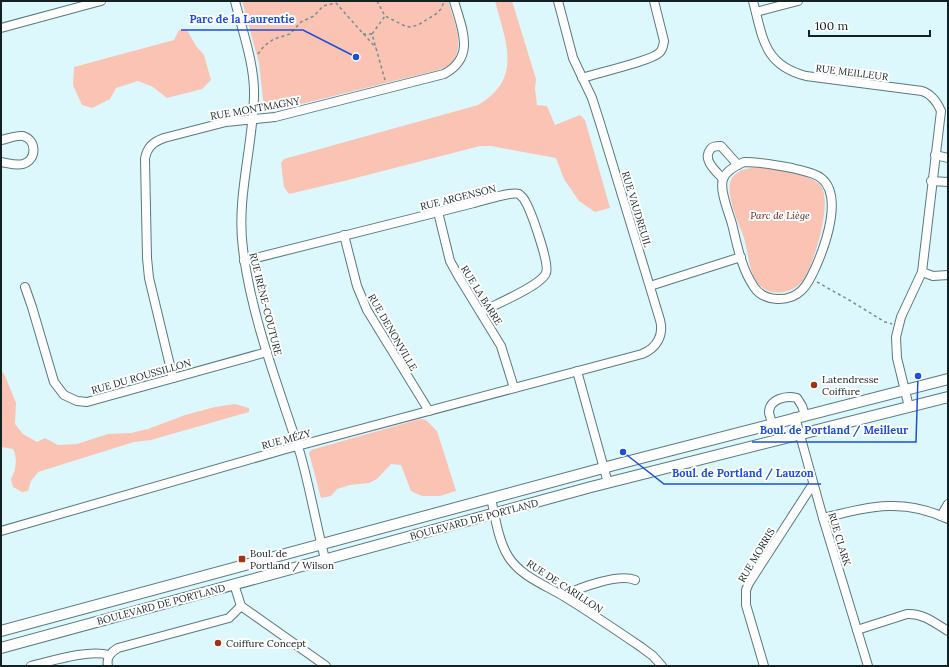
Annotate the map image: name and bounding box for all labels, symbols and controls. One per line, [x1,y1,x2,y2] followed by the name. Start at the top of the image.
[181,7,303,30] callout: Parc de la Laurentie
[189,12,295,26] text: Parc de la Laurentie
[809,12,930,38] scale bar
[815,18,848,33] text: 100 m
[815,62,890,83] street label: RUE MEILLEUR
[209,94,301,123] street label: RUE MONTMAGNY
[619,170,654,249] street label: RUE VAUDREUIL
[419,182,498,213] street label: RUE ARGENSON
[750,209,810,222] park label: Parc de Liège
[246,251,285,357] street label: RUE IRÈNE-COUTURE
[458,263,505,328] street label: RUE LA BARRE
[365,291,420,373] street label: RUE DENONVILLE
[90,356,193,397] street label: RUE DU ROUSSILLON
[822,373,879,398] place label: Latendresse Coiffure
[809,380,819,390] marker: Latendresse Coiffure
[752,419,916,442] callout: Boul. de Portland / Meilleur
[760,423,909,438] text: Boul. de Portland / Meilleur
[260,427,313,452] street label: RUE MÉZY
[664,461,821,484] callout: Boul. de Portland / Lauzon
[672,466,814,481] text: Boul. de Portland / Lauzon
[408,496,540,543] street label: BOULEVARD DE PORTLAND
[825,511,854,567] street label: RUE CLARK
[735,525,778,585] street label: RUE MORRIS
[250,547,334,572] place label: Boul. de Portland / Wilson
[237,554,247,564] marker: Boul. de Portland / Wilson
[524,557,606,616] street label: RUE DE CARILLON
[95,581,227,628] street label: BOULEVARD DE PORTLAND
[226,637,306,650] place label: Coiffure Concept
[213,638,223,648] marker: Coiffure Concept

